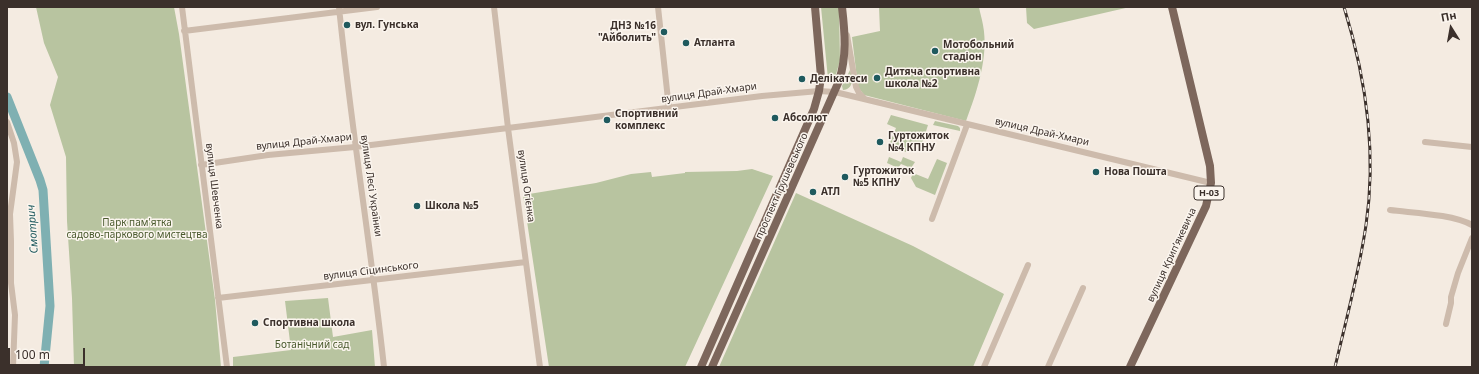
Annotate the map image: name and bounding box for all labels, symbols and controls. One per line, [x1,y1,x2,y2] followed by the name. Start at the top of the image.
[1440,7,1458,25] text: Пн
[1431,8,1471,48] north arrow
[355,19,419,31] place label: вул. Гунська
[342,20,352,30] marker: вул. Гунська
[598,20,656,44] place label: ДНЗ №16 "Айболить"
[659,27,669,37] marker: ДНЗ №16 "Айболить"
[694,37,735,49] place label: Атланта
[681,38,691,48] marker: Атланта
[943,39,1014,62] place label: Мотобольний стадіон
[930,46,940,56] marker: Мотобольний стадіон
[885,66,980,90] place label: Дитяча спортивна школа №2
[810,73,867,85] place label: Делікатеси
[872,73,882,83] marker: Дитяча спортивна школа №2
[797,74,807,84] marker: Делікатеси
[660,80,758,106] street label: вулиця Драй-Хмари
[615,108,678,132] place label: Спортивний комплекс
[783,112,827,124] place label: Абсолют
[770,113,780,123] marker: Абсолют
[602,115,612,125] marker: Спортивний комплекс
[994,115,1090,149] street label: вулиця Драй-Хмари
[888,130,949,154] place label: Гуртожиток №4 КПНУ
[255,131,353,153] street label: вулиця Драй-Хмари
[753,131,811,241] street label: проспект Грушевського
[358,134,384,238] street label: вулиця Лесі Українки
[875,137,885,147] marker: Гуртожиток №4 КПНУ
[203,142,225,230] street label: вулиця Шевченка
[515,149,537,223] street label: вулиця Огієнка
[853,165,914,188] place label: Гуртожиток №5 КПНУ
[1104,166,1167,178] place label: Нова Пошта
[1091,167,1101,177] marker: Нова Пошта
[840,172,850,182] marker: Гуртожиток №5 КПНУ
[821,186,840,198] place label: АТЛ
[1194,186,1224,200] road number: Н-03
[808,187,818,197] marker: АТЛ
[425,200,479,212] place label: Школа №5
[412,201,422,211] marker: Школа №5
[25,204,41,254] water label: Смотрич
[1145,206,1199,304] street label: вулиця Крипʼякевича
[66,217,208,240] park label: Парк пам'ятка садово-паркового мистецтва
[323,259,419,283] street label: вулиця Сіцинського
[263,317,355,329] place label: Спортивна школа
[250,318,260,328] marker: Спортивна школа
[275,339,349,351] park label: Ботанічний сад
[10,340,87,366] scale bar
[15,346,50,363] text: 100 m

